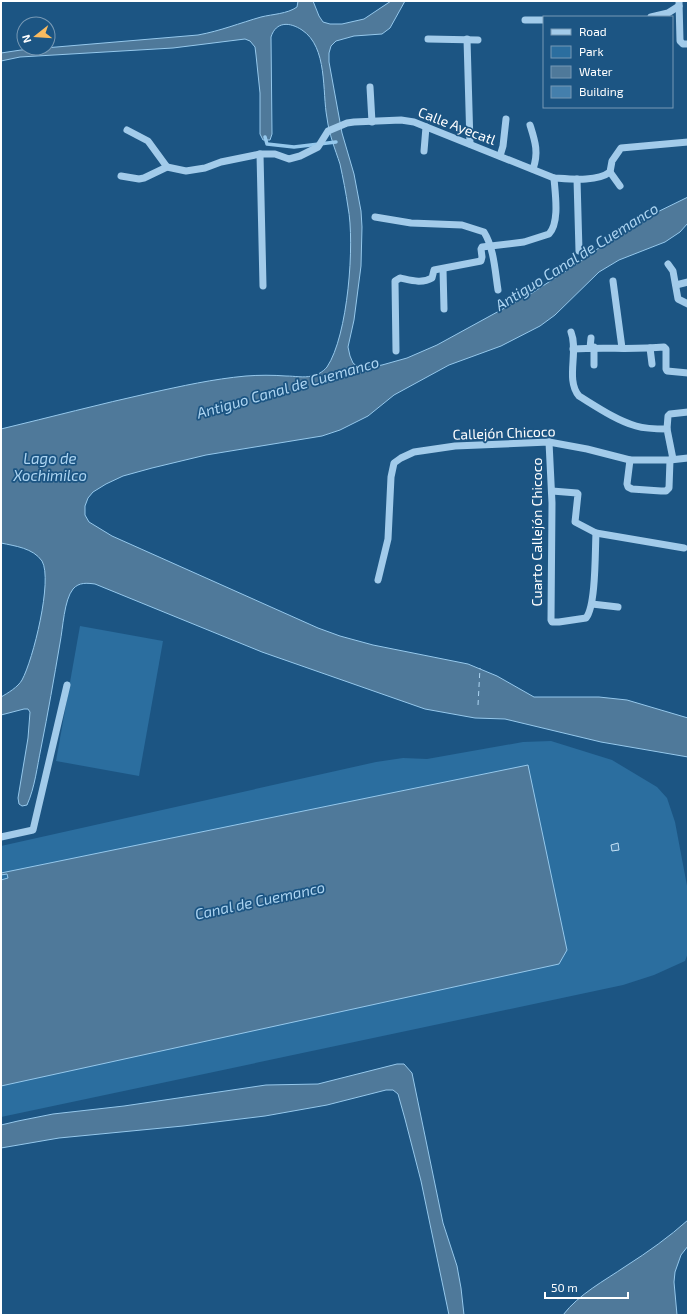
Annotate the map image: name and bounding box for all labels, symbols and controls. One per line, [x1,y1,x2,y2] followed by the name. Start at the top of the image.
[16,16,56,56] north arrow
[543,16,673,108] legend
[579,24,607,38] text: Road
[19,33,33,45] text: N
[579,44,604,58] text: Park
[579,64,613,78] text: Water
[579,84,624,98] text: Building
[416,103,499,148] street label: Calle Ayecatl
[491,198,661,314] water label: Antiguo Canal de Cuemanco
[194,352,381,422] water label: Antiguo Canal de Cuemanco
[452,422,556,443] street label: Callejón Chicoco
[12,449,87,484] water label: Lago de Xochimilco
[528,458,545,606] street label: Cuarto Callejón Chicoco
[193,877,327,923] water label: Canal de Cuemanco
[545,1274,628,1300] scale bar
[551,1280,578,1294] text: 50 m

